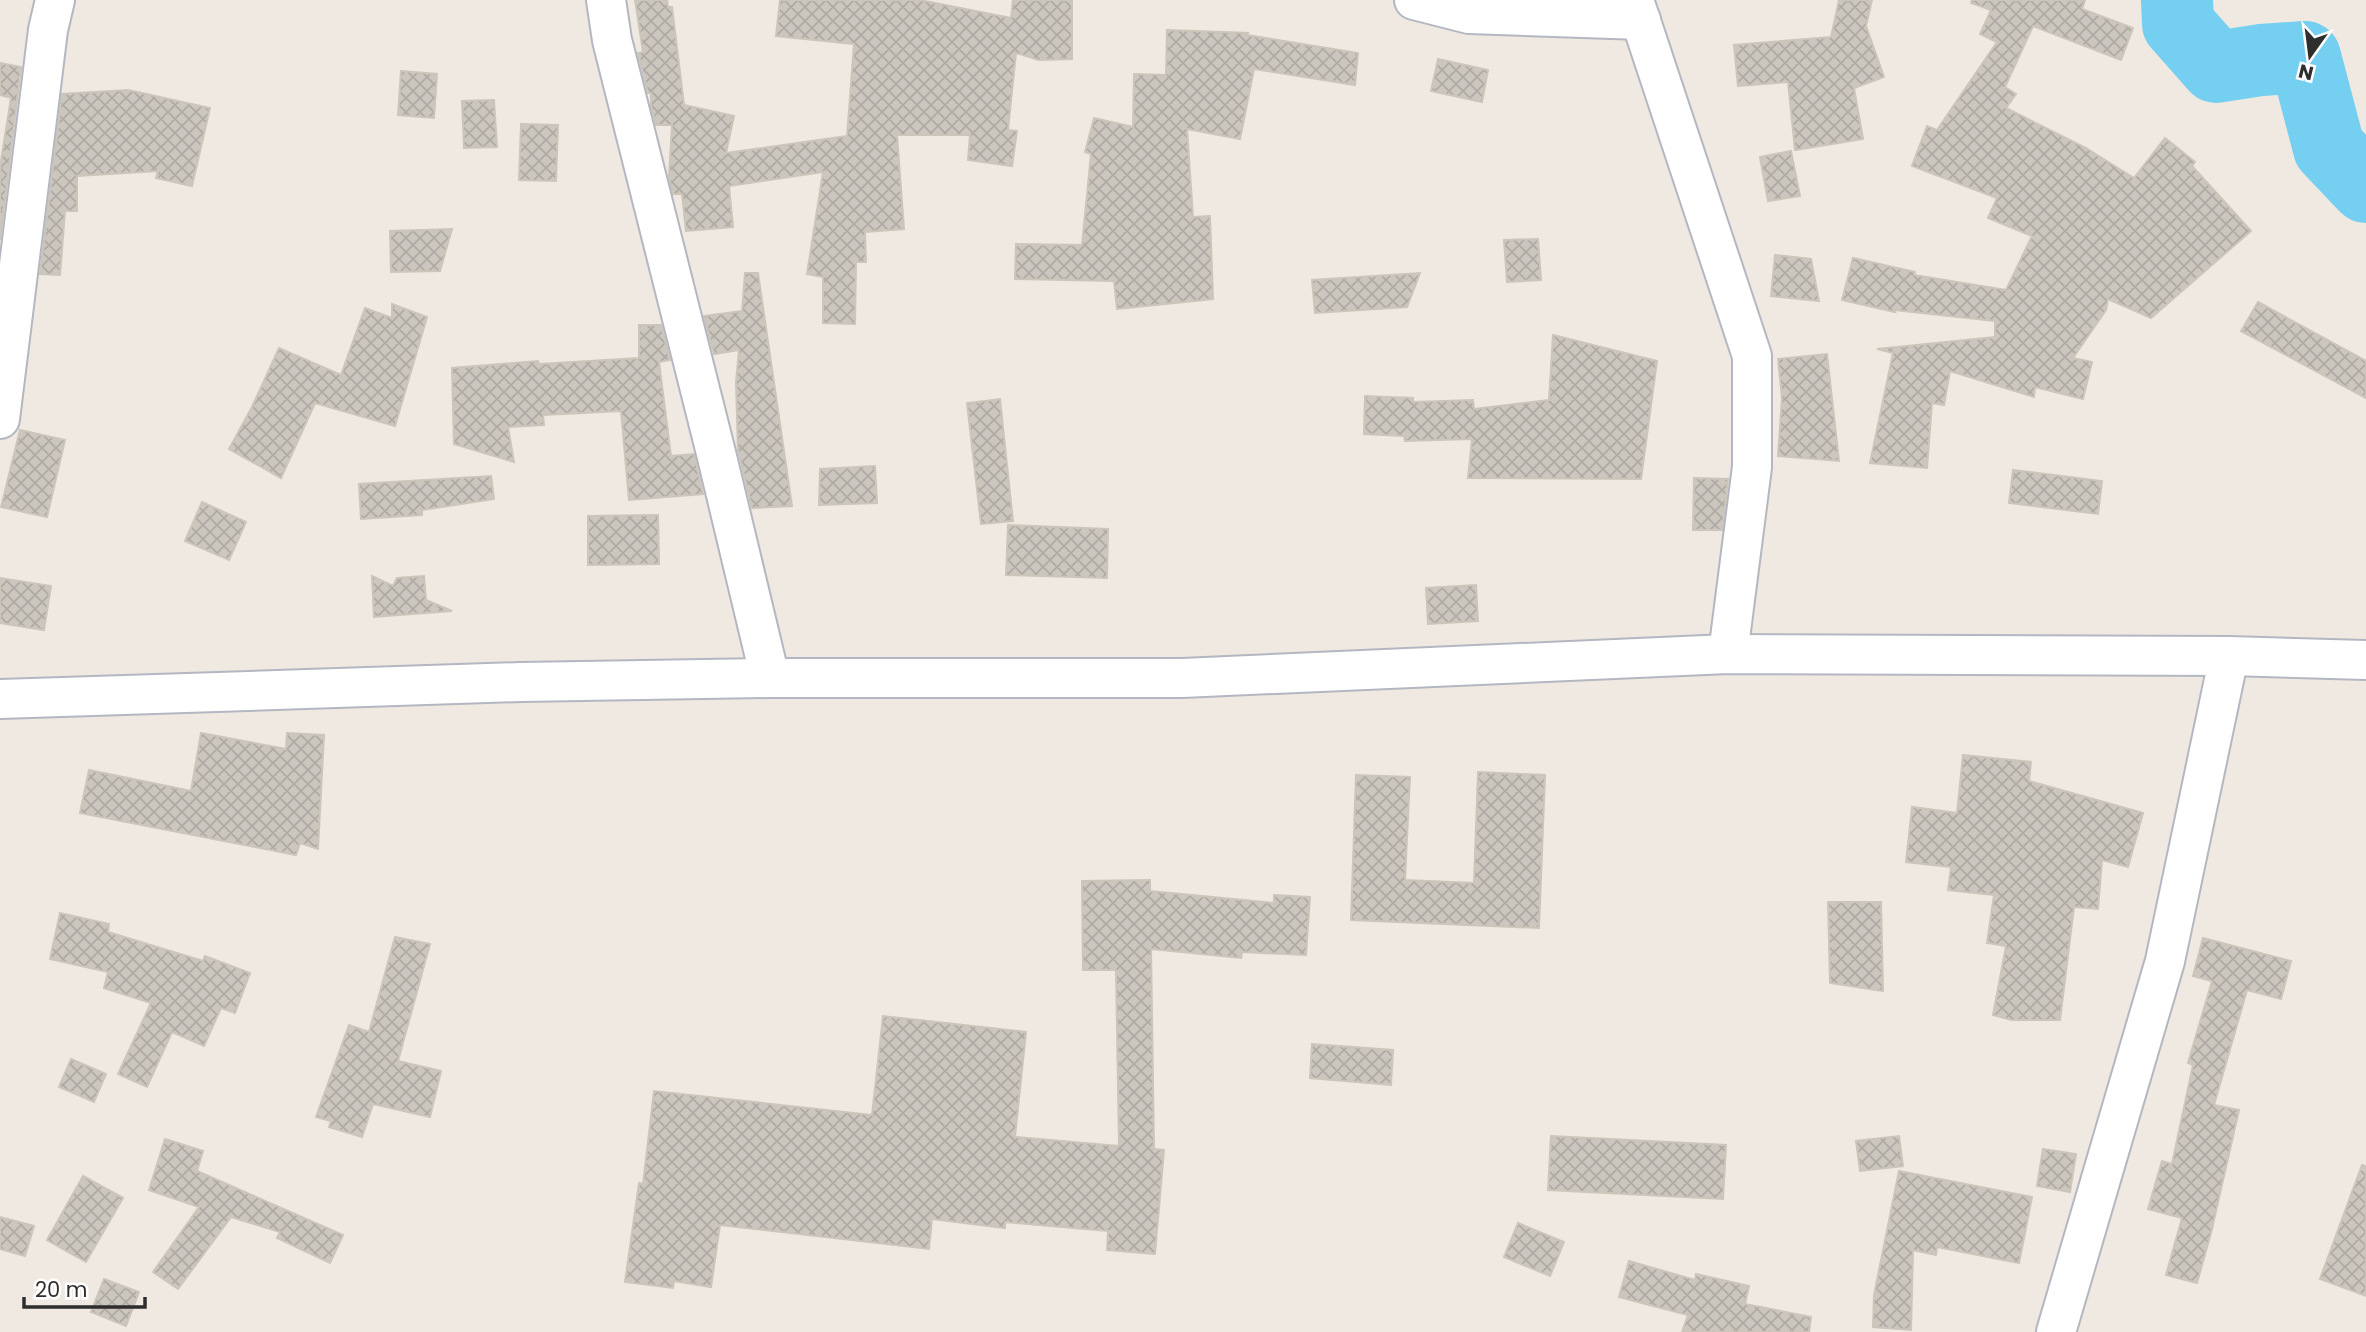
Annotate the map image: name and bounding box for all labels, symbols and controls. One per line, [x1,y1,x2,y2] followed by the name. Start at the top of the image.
[2275,21,2345,91] north arrow
[2296,57,2316,87] text: N
[24,1266,145,1310] scale bar
[35,1275,88,1304] text: 20 m

